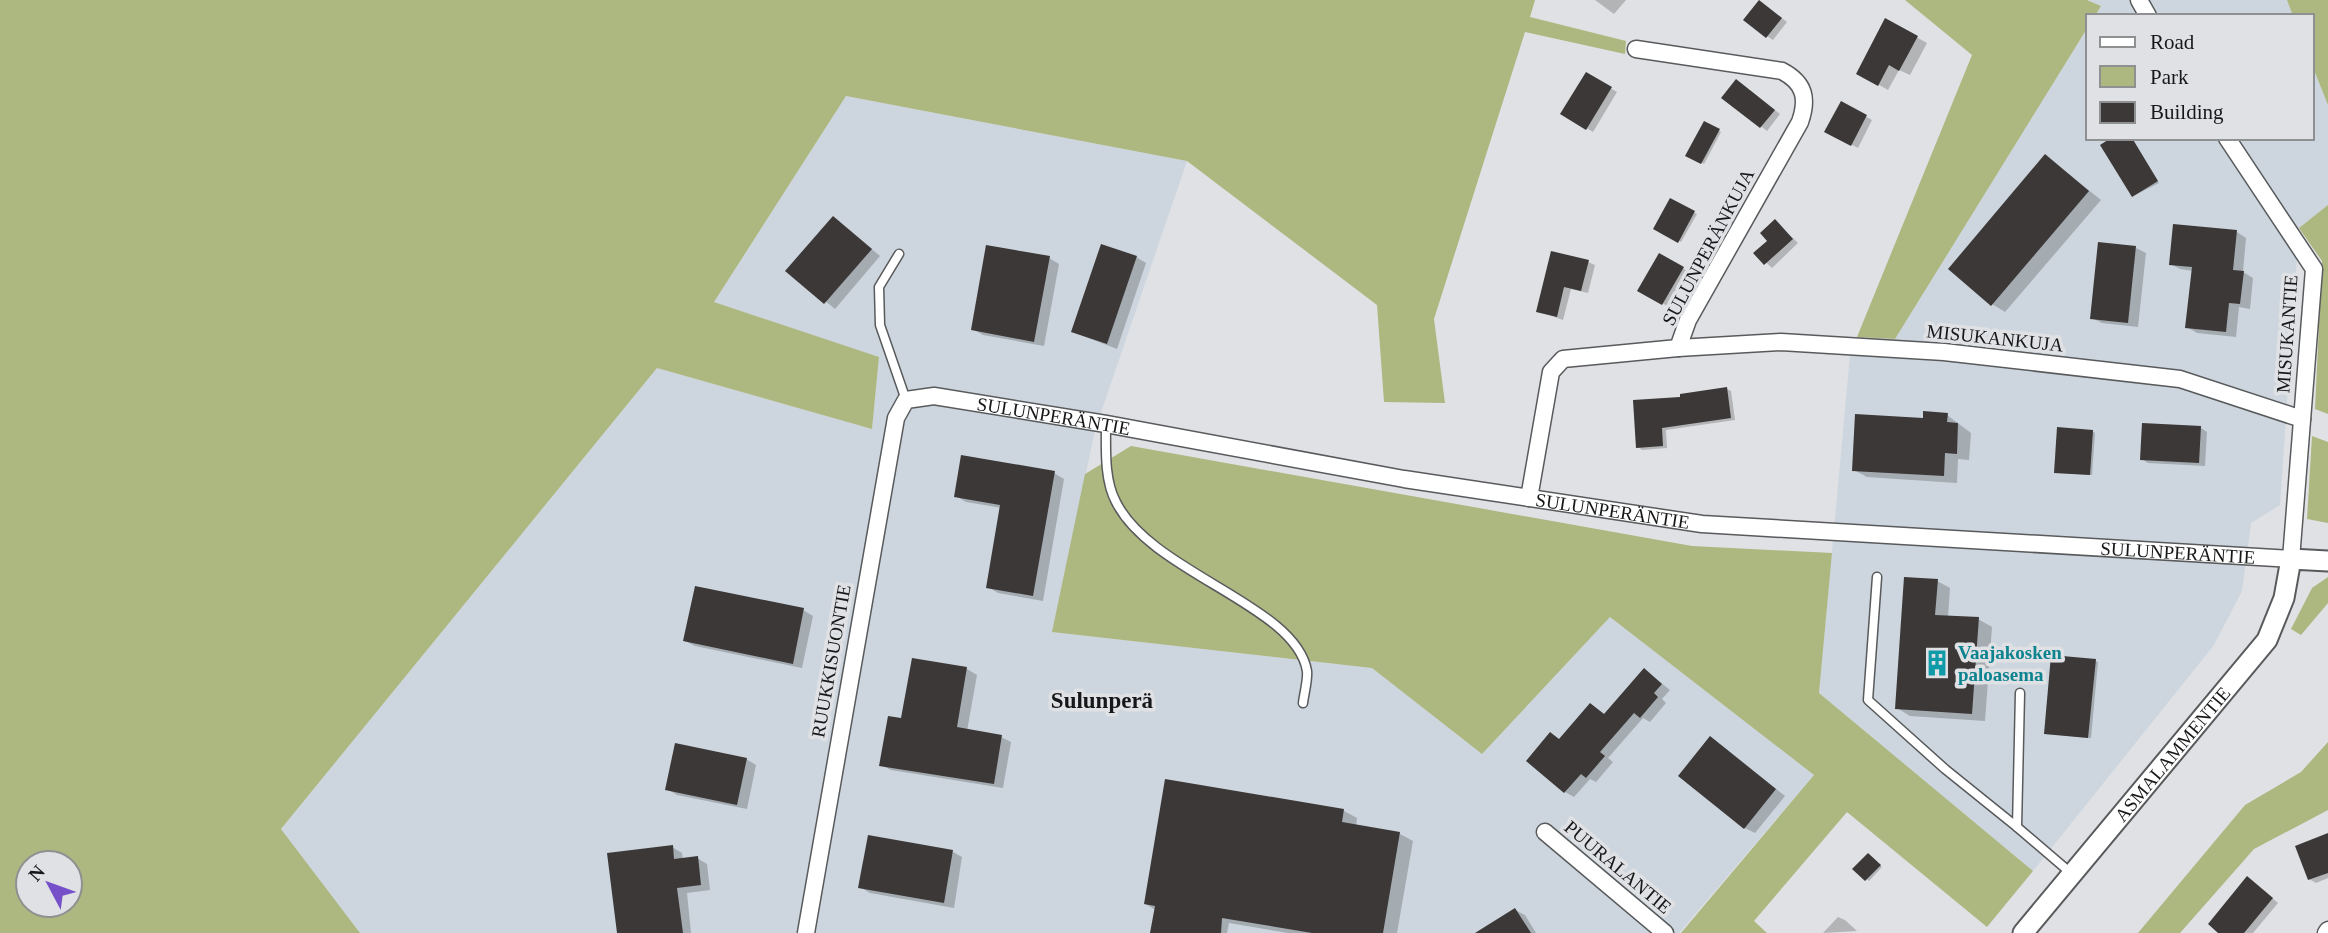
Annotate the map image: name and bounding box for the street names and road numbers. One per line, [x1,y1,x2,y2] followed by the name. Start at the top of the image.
[1658,165,1758,329] street label: SULUNPERÄNKUJA
[2272,274,2302,394] street label: MISUKANTIE
[1926,320,2065,356] street label: MISUKANKUJA
[975,393,1132,439] street label: SULUNPERÄNTIE
[1534,489,1691,532] street label: SULUNPERÄNTIE
[2100,537,2256,567] street label: SULUNPERÄNTIE
[807,583,855,739] street label: RUUKKISUONTIE
[2110,682,2234,826] street label: ASMALAMMENTIE
[1560,816,1676,918] street label: PUURALANTIE

